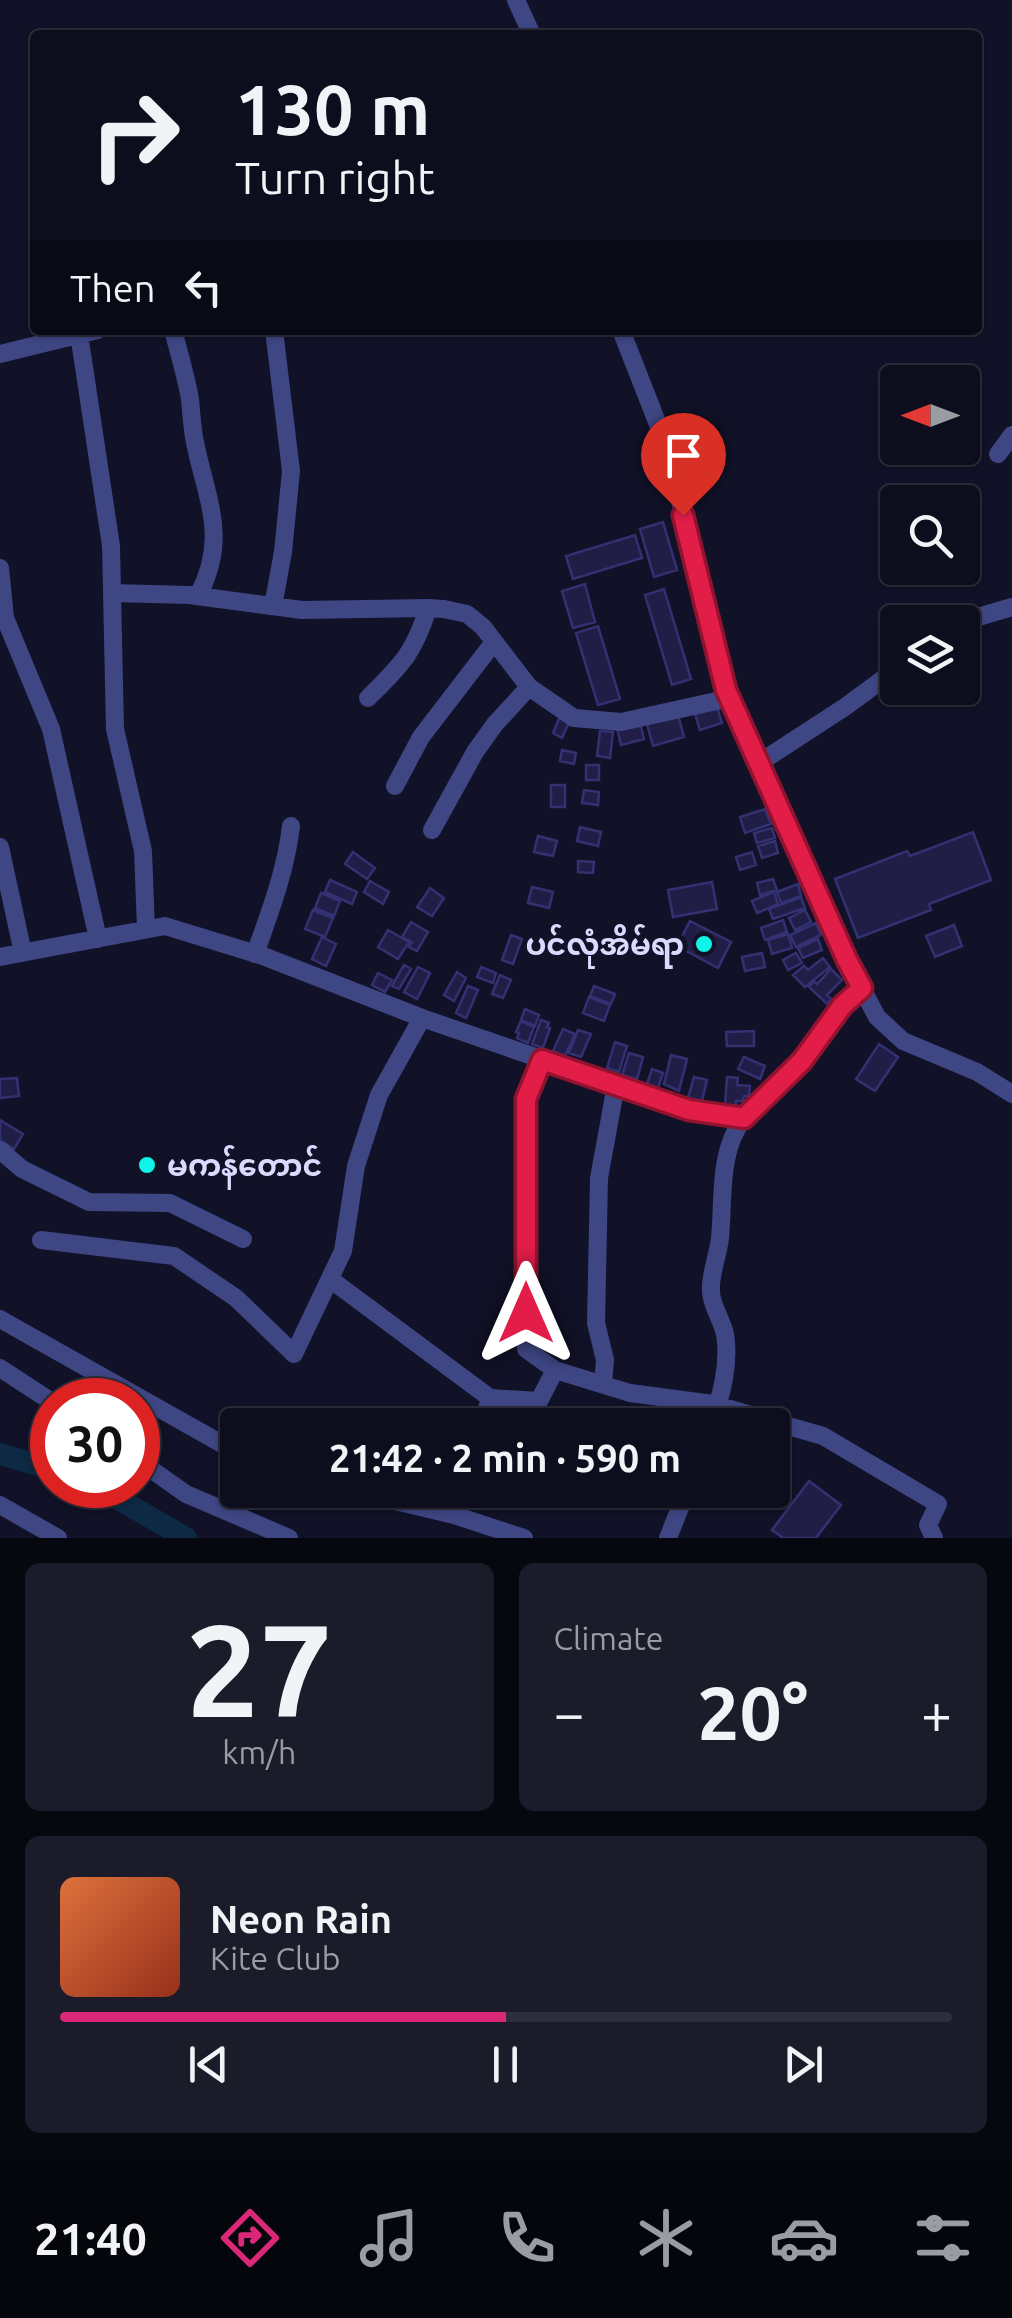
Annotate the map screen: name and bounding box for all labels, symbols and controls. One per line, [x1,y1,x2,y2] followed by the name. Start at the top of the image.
[70,70,200,200] icon: right
[235,70,430,148] text: 130 m
[235,152,435,203] text: Turn right
[176,260,231,315] icon: left
[70,267,156,309] text: Then
[880,365,980,465] north arrow
[880,365,980,705] map controls
[641,413,726,516] pin
[656,428,711,483] icon: arrive
[880,485,980,585] button: search
[880,605,980,705] button: layers
[525,924,684,969] place label: ပင်လုံအိမ်ရာ
[693,933,715,955] marker: ပင်လုံအိမ်ရာ
[167,1145,322,1190] place label: မကန်တောင်
[136,1154,158,1176] marker: မကန်တောင်
[474,1261,578,1365] position arrow
[30,1378,160,1508] speed limit sign: 30
[329,1437,681,1479] text: 21:42 · 2 min · 590 m
[186,1596,333,1742] text: 27
[554,1620,664,1656] text: Climate
[697,1670,808,1754] text: 20°
[554,1682,585,1743] text: −
[921,1682,952,1743] text: +
[222,1734,296,1770] text: km/h
[210,1898,392,1940] text: Neon Rain
[210,1940,340,1976] text: Kite Club
[181,2037,236,2092] icon: previous
[478,2037,533,2092] icon: pause
[776,2037,831,2092] icon: next
[215,2203,285,2273] icon: directions
[354,2203,424,2273] icon: music
[492,2203,562,2273] icon: phone
[631,2203,701,2273] icon: climate
[769,2203,839,2273] icon: car
[908,2203,978,2273] icon: filters
[34,2213,147,2264] text: 21:40

